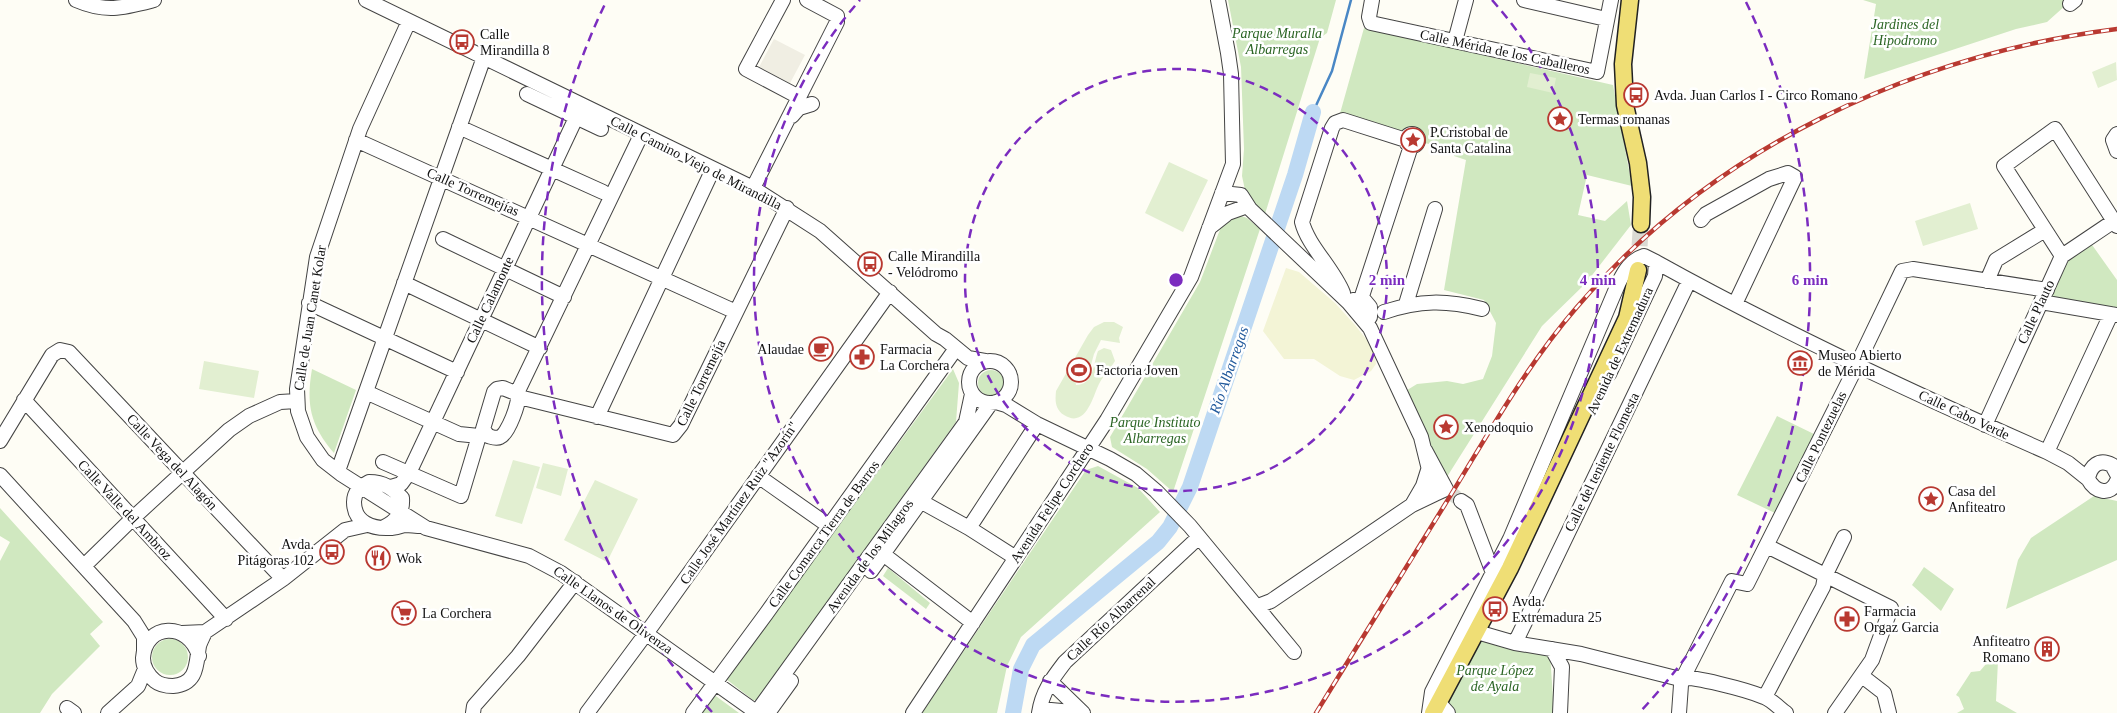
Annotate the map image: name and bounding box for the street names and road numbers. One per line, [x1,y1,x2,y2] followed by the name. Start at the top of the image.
[1419,27,1591,77] street label: Calle Mérida de los Caballeros
[608,113,785,213] street label: Calle Camino Viejo de Mirandilla
[425,165,521,219] street label: Calle Torremejías
[291,244,329,392] street label: Calle de Juan Canet Kolar
[463,254,517,346] street label: Calle Calamonte
[2015,278,2057,346] street label: Calle Plauto
[1584,284,1656,417] street label: Avenida de Extremadura
[674,337,729,429] street label: Calle Torremejía
[1916,387,2012,443] street label: Calle Cabo Verde
[1562,389,1643,534] street label: Calle del teniente Flomesta
[1792,389,1850,485] street label: Calle Pontezuelas
[124,411,220,513] street label: Calle Vega del Alagón
[677,419,801,587] street label: Calle José Martínez Ruiz "Azorín"
[1007,440,1097,566] street label: Avenida Felipe Corchero
[75,457,175,563] street label: Calle Valle del Ambroz
[766,458,882,610] street label: Calle Comarca Tierra de Barros
[824,496,916,616] street label: Avenida de los Milagros
[551,563,676,657] street label: Calle Llanos de Olivenza
[1064,574,1159,664] street label: Calle Río Albarrenal

